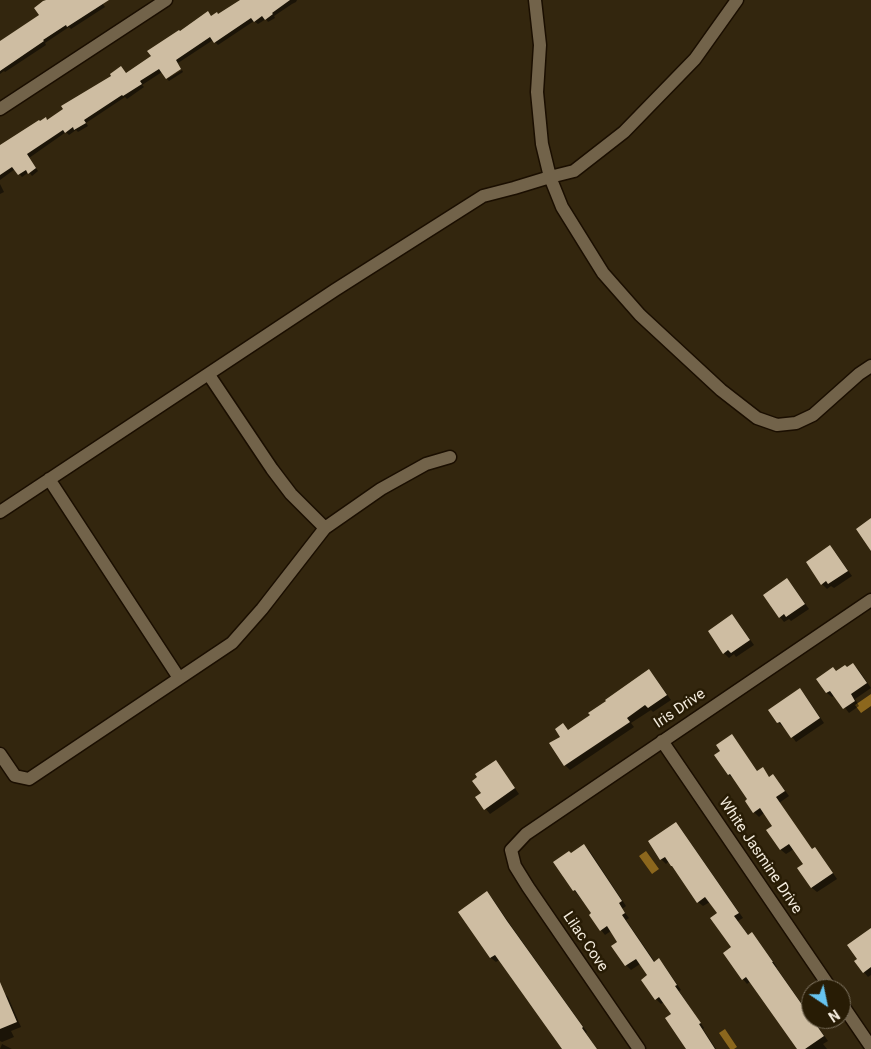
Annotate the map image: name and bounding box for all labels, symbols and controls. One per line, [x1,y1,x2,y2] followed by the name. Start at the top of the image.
[651,685,709,733] street label: Iris Drive
[714,794,806,918] street label: White Jasmine Drive
[558,909,612,975] street label: Lilac Cove
[801,979,851,1029] north arrow
[825,1006,842,1025] text: N

